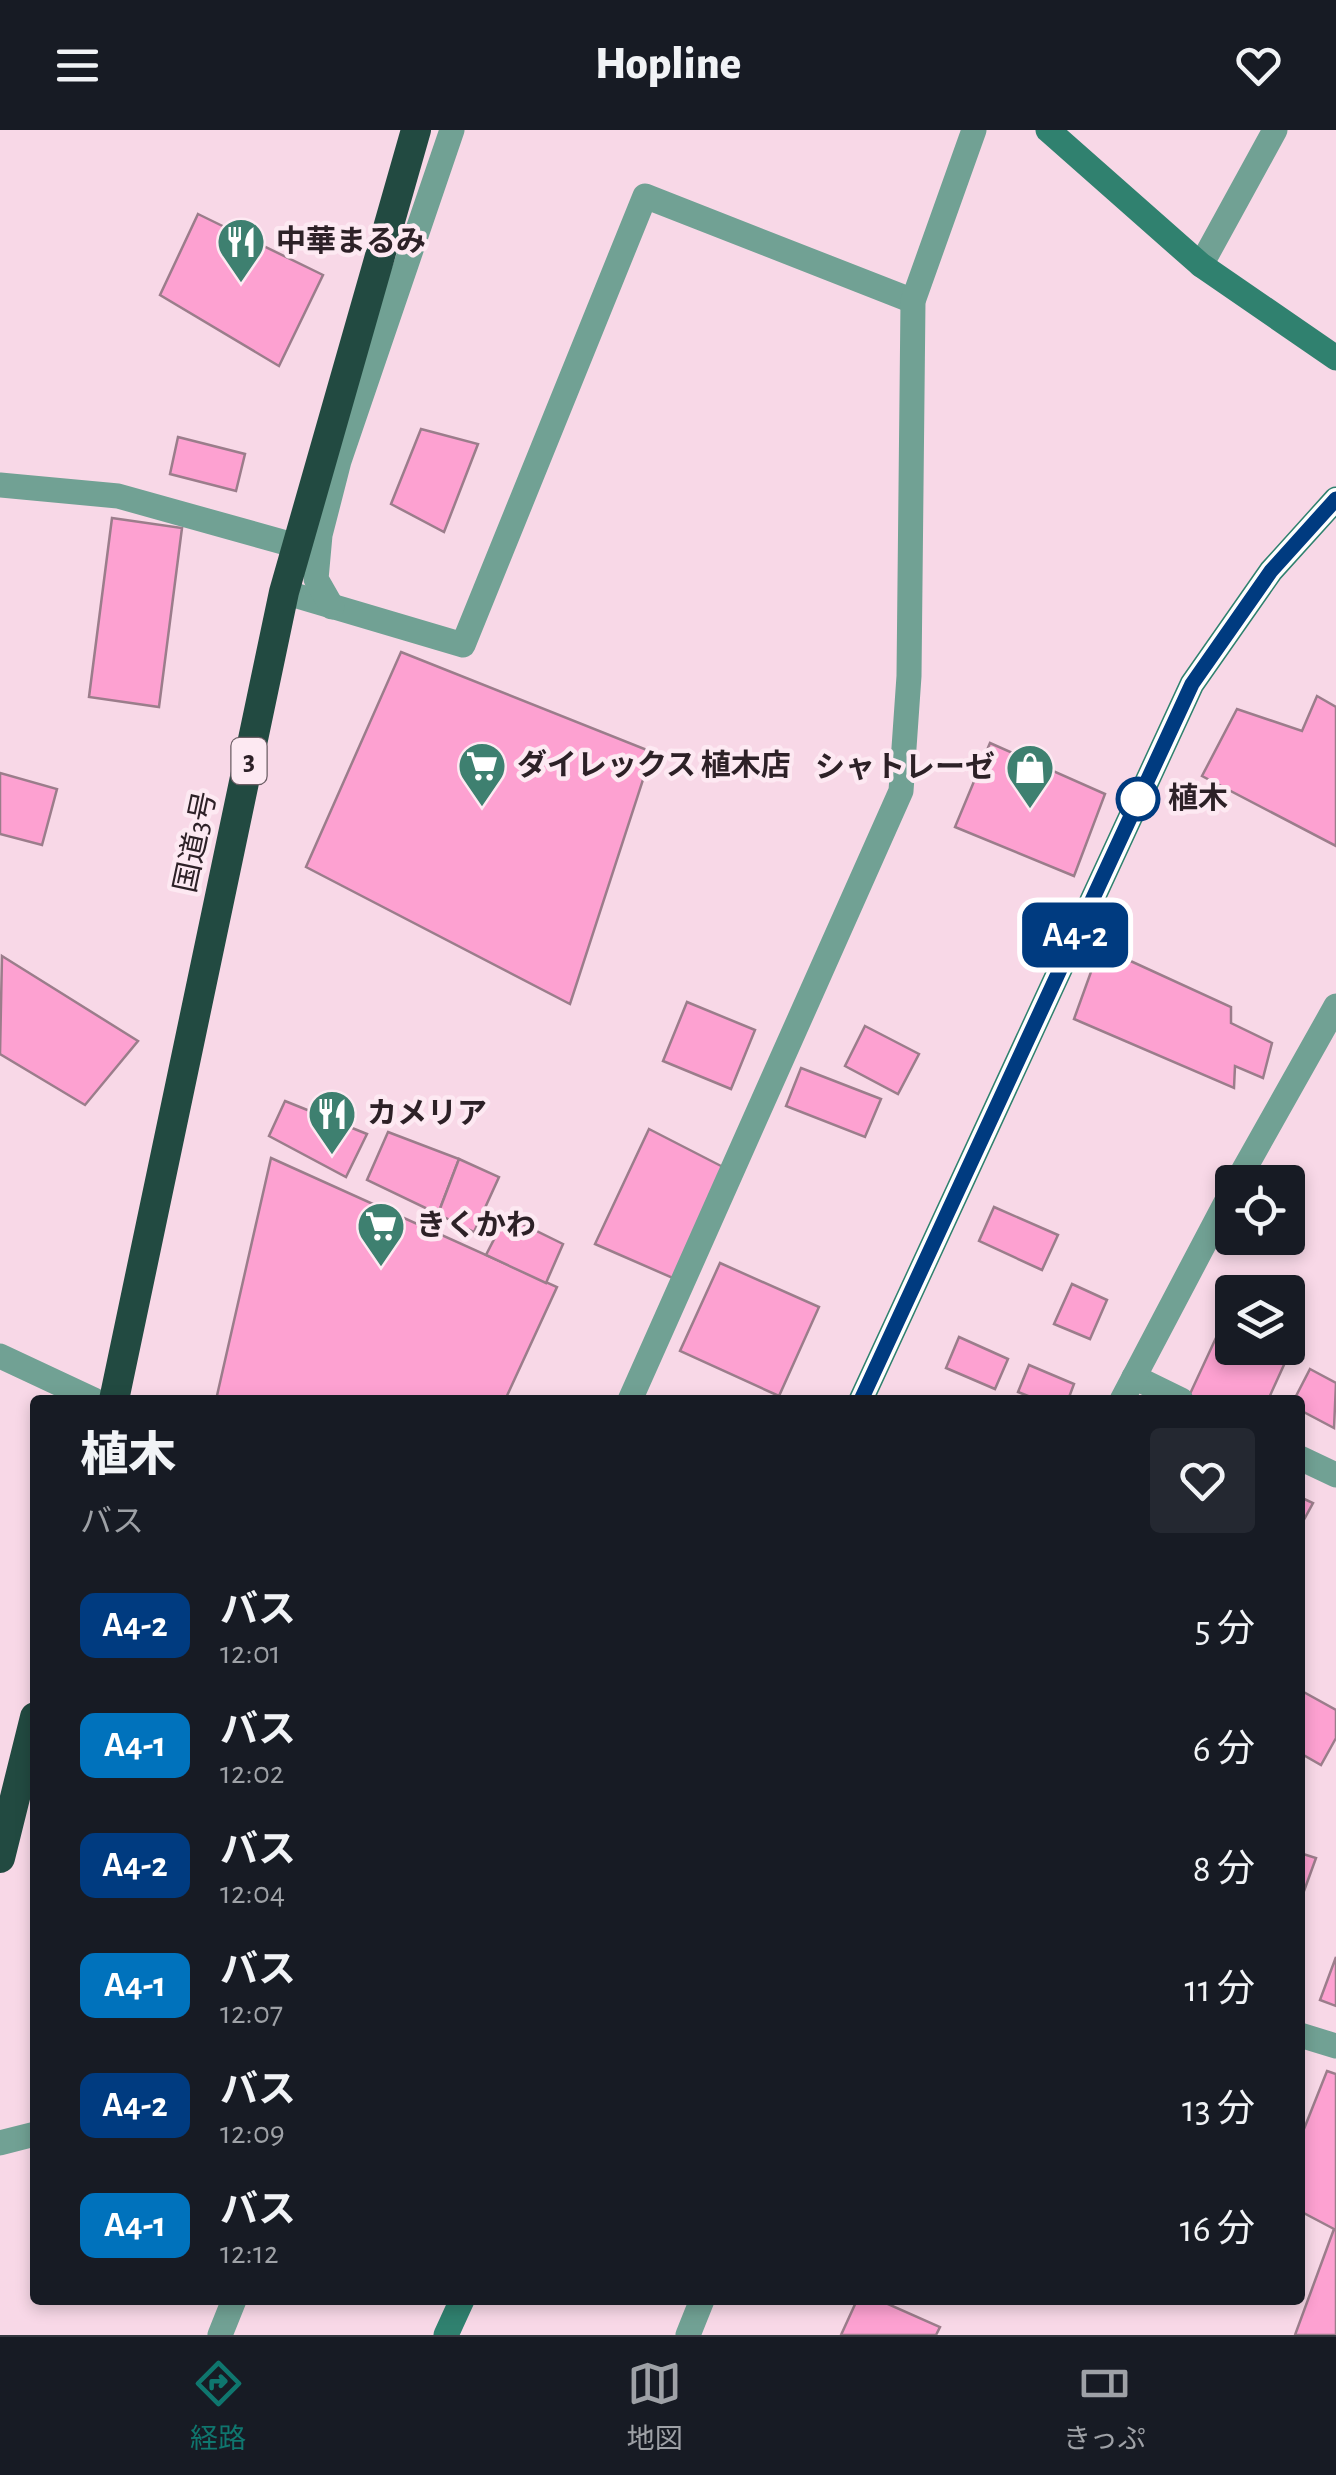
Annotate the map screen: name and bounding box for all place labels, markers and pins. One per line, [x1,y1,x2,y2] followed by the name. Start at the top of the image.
[215,216,267,284] restaurant icon: 中華まるみ
[276,225,426,257] place label: 中華まるみ
[456,740,508,808] supermarket icon: ダイレックス 植木店
[1004,742,1056,810] shop icon: シャトレーゼ
[517,748,791,781] place label: ダイレックス 植木店
[815,751,995,783] place label: シャトレーゼ
[1117,778,1159,820] marker: 植木
[1168,782,1228,814] place label: 植木
[306,1088,358,1156] restaurant icon: カメリア
[367,1098,487,1129] place label: カメリア
[355,1200,407,1268] supermarket icon: きくかわ
[416,1210,536,1241] place label: きくかわ

